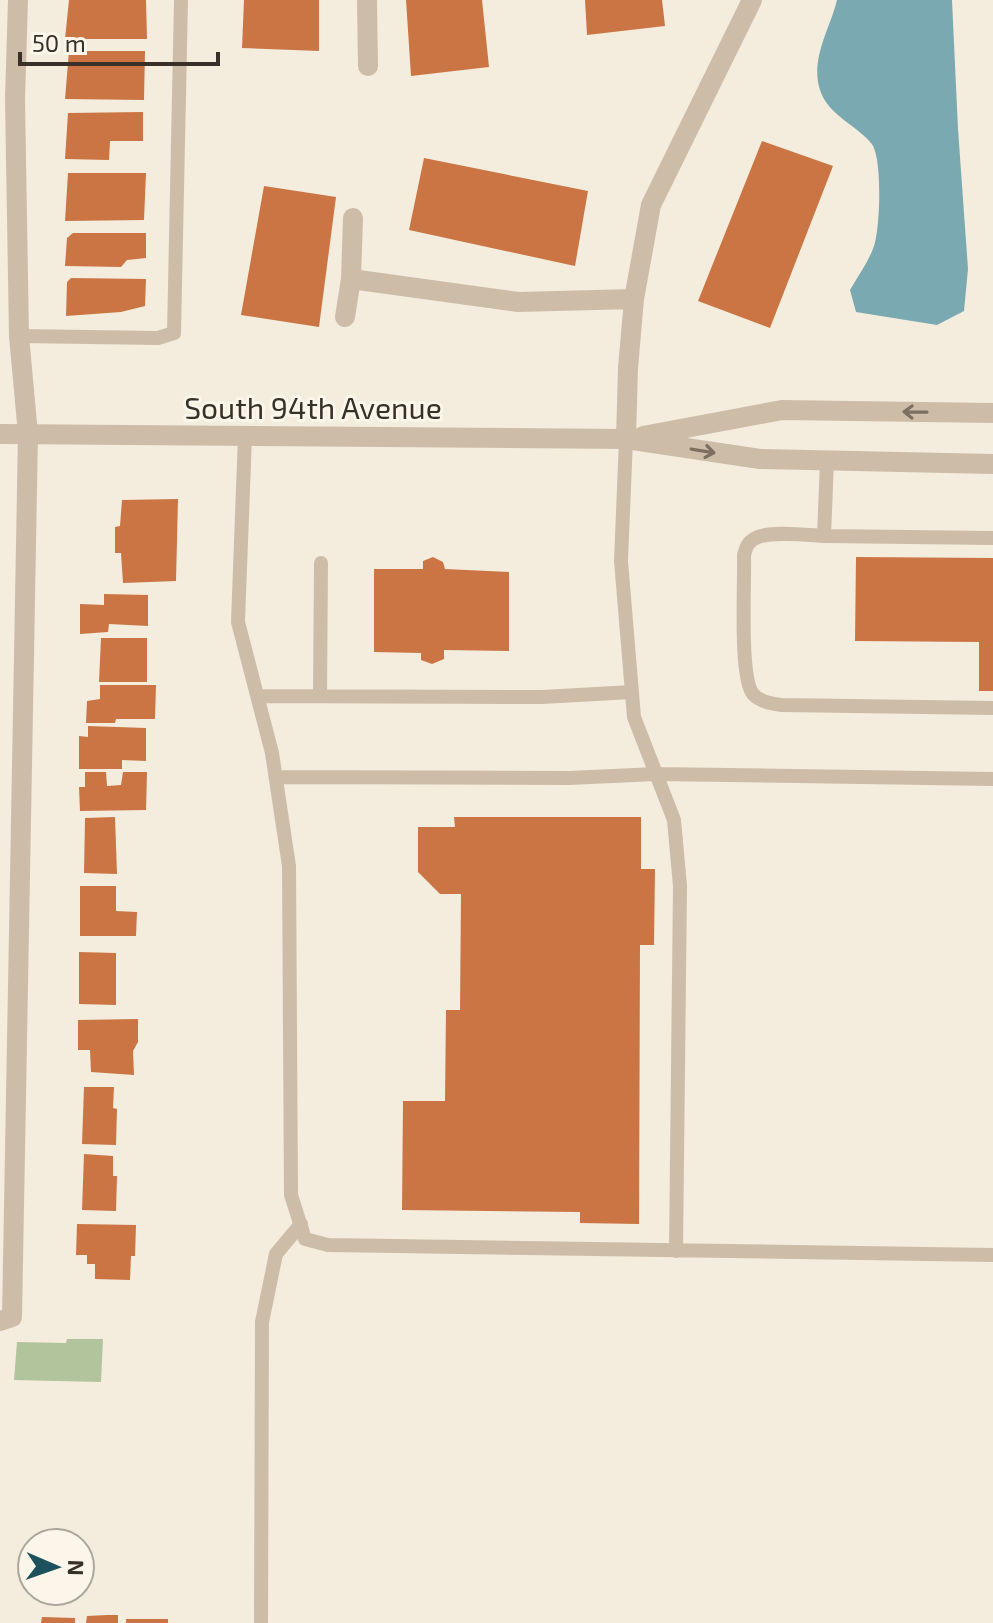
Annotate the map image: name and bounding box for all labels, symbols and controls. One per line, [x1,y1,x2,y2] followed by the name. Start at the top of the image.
[20,16,218,66] scale bar
[32,28,86,57] text: 50 m
[184,389,442,425] street label: South 94th Avenue
[902,404,929,420] one-way arrow
[689,444,715,459] one-way arrow
[16,1527,96,1607] north arrow
[64,1559,90,1576] text: N

